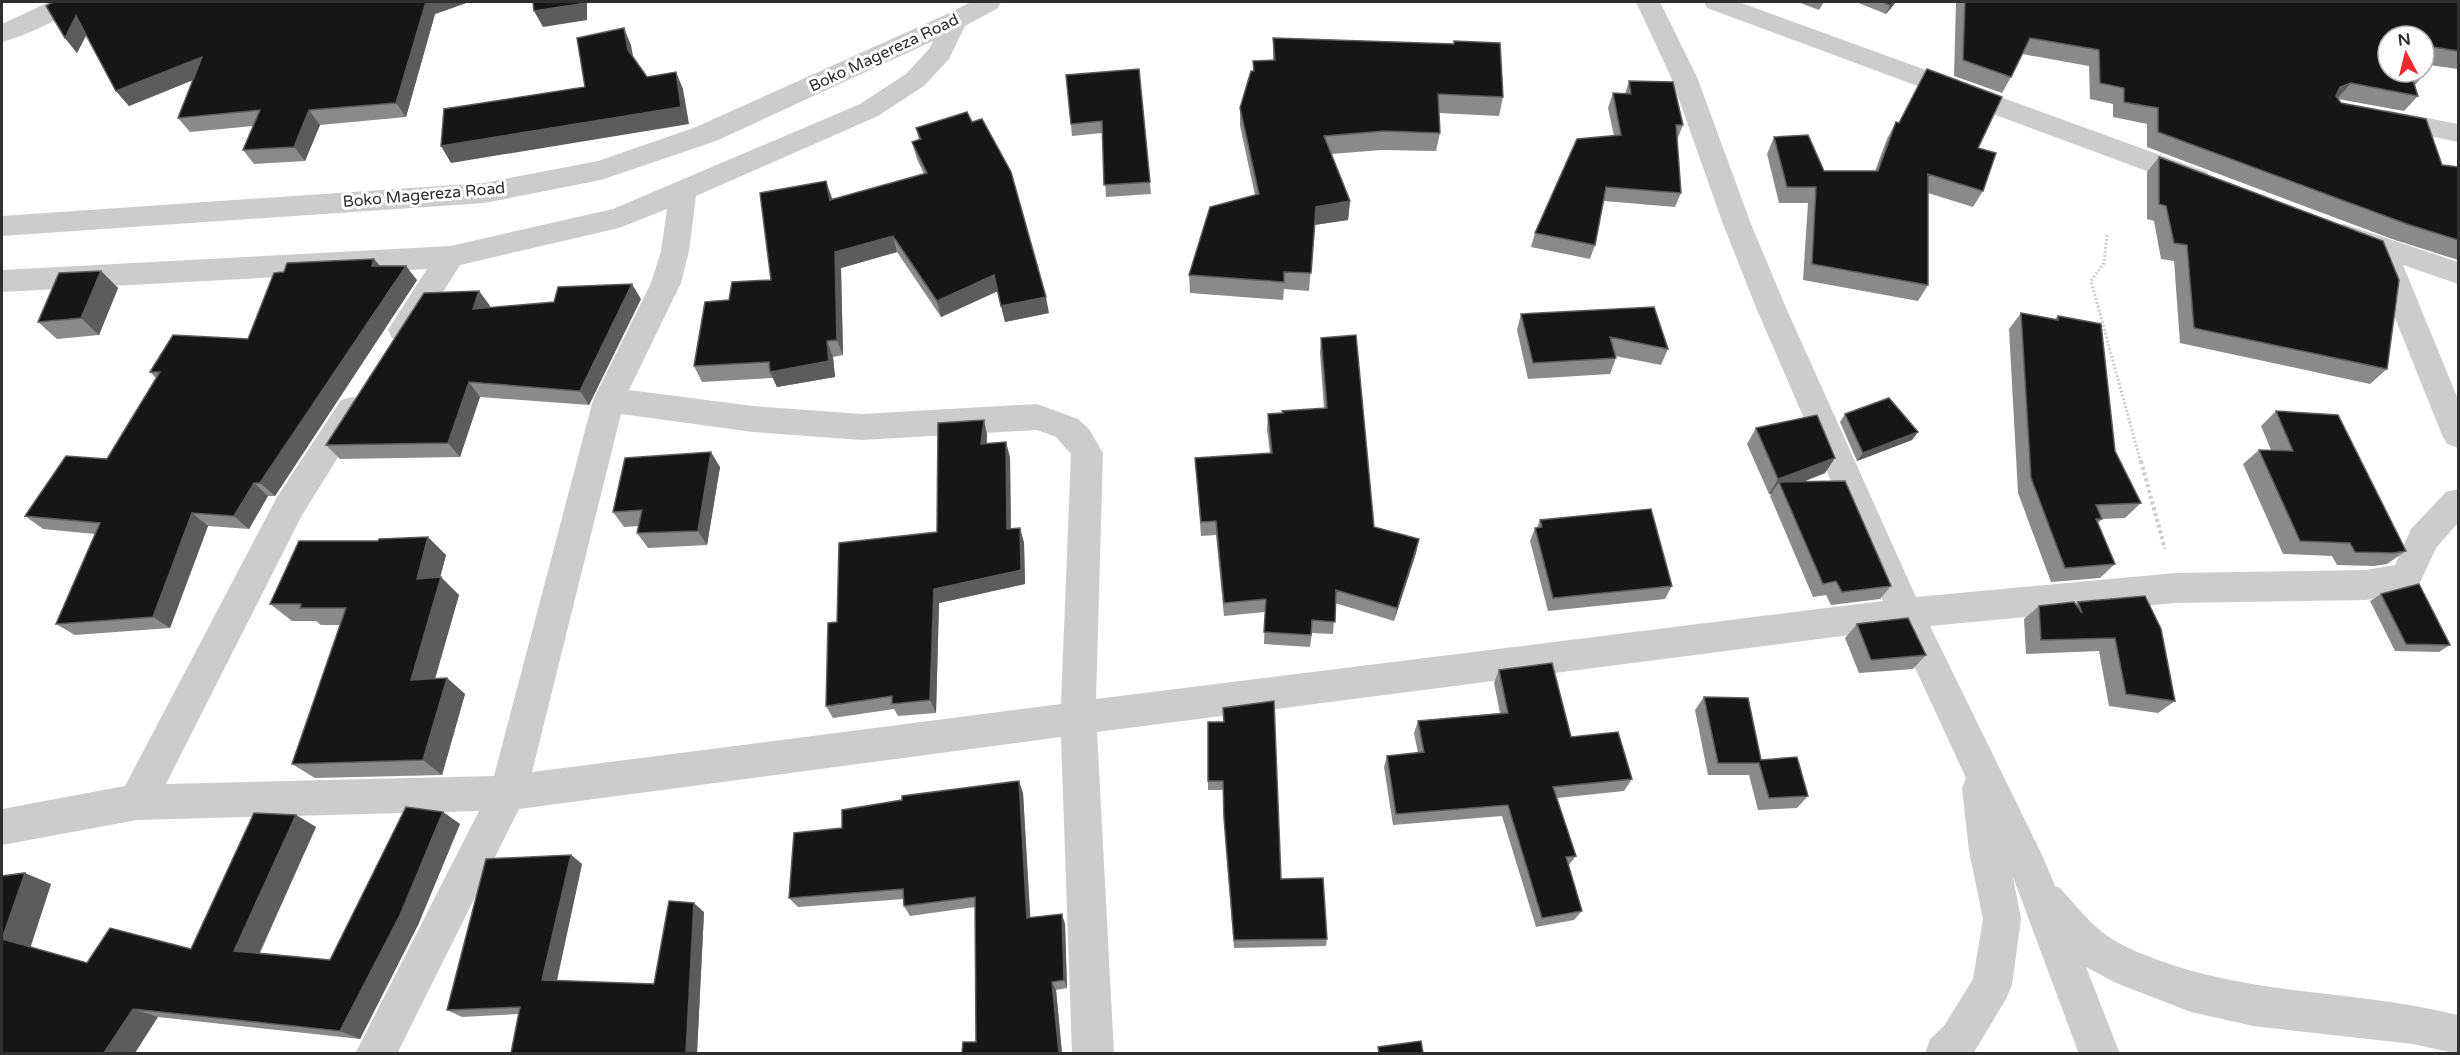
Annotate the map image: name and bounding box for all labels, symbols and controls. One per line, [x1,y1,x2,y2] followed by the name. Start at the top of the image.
[806,9,962,97] street label: Boko Magereza Road
[2376,24,2436,84] north arrow
[2397,29,2412,51] text: N
[342,178,506,212] street label: Boko Magereza Road

